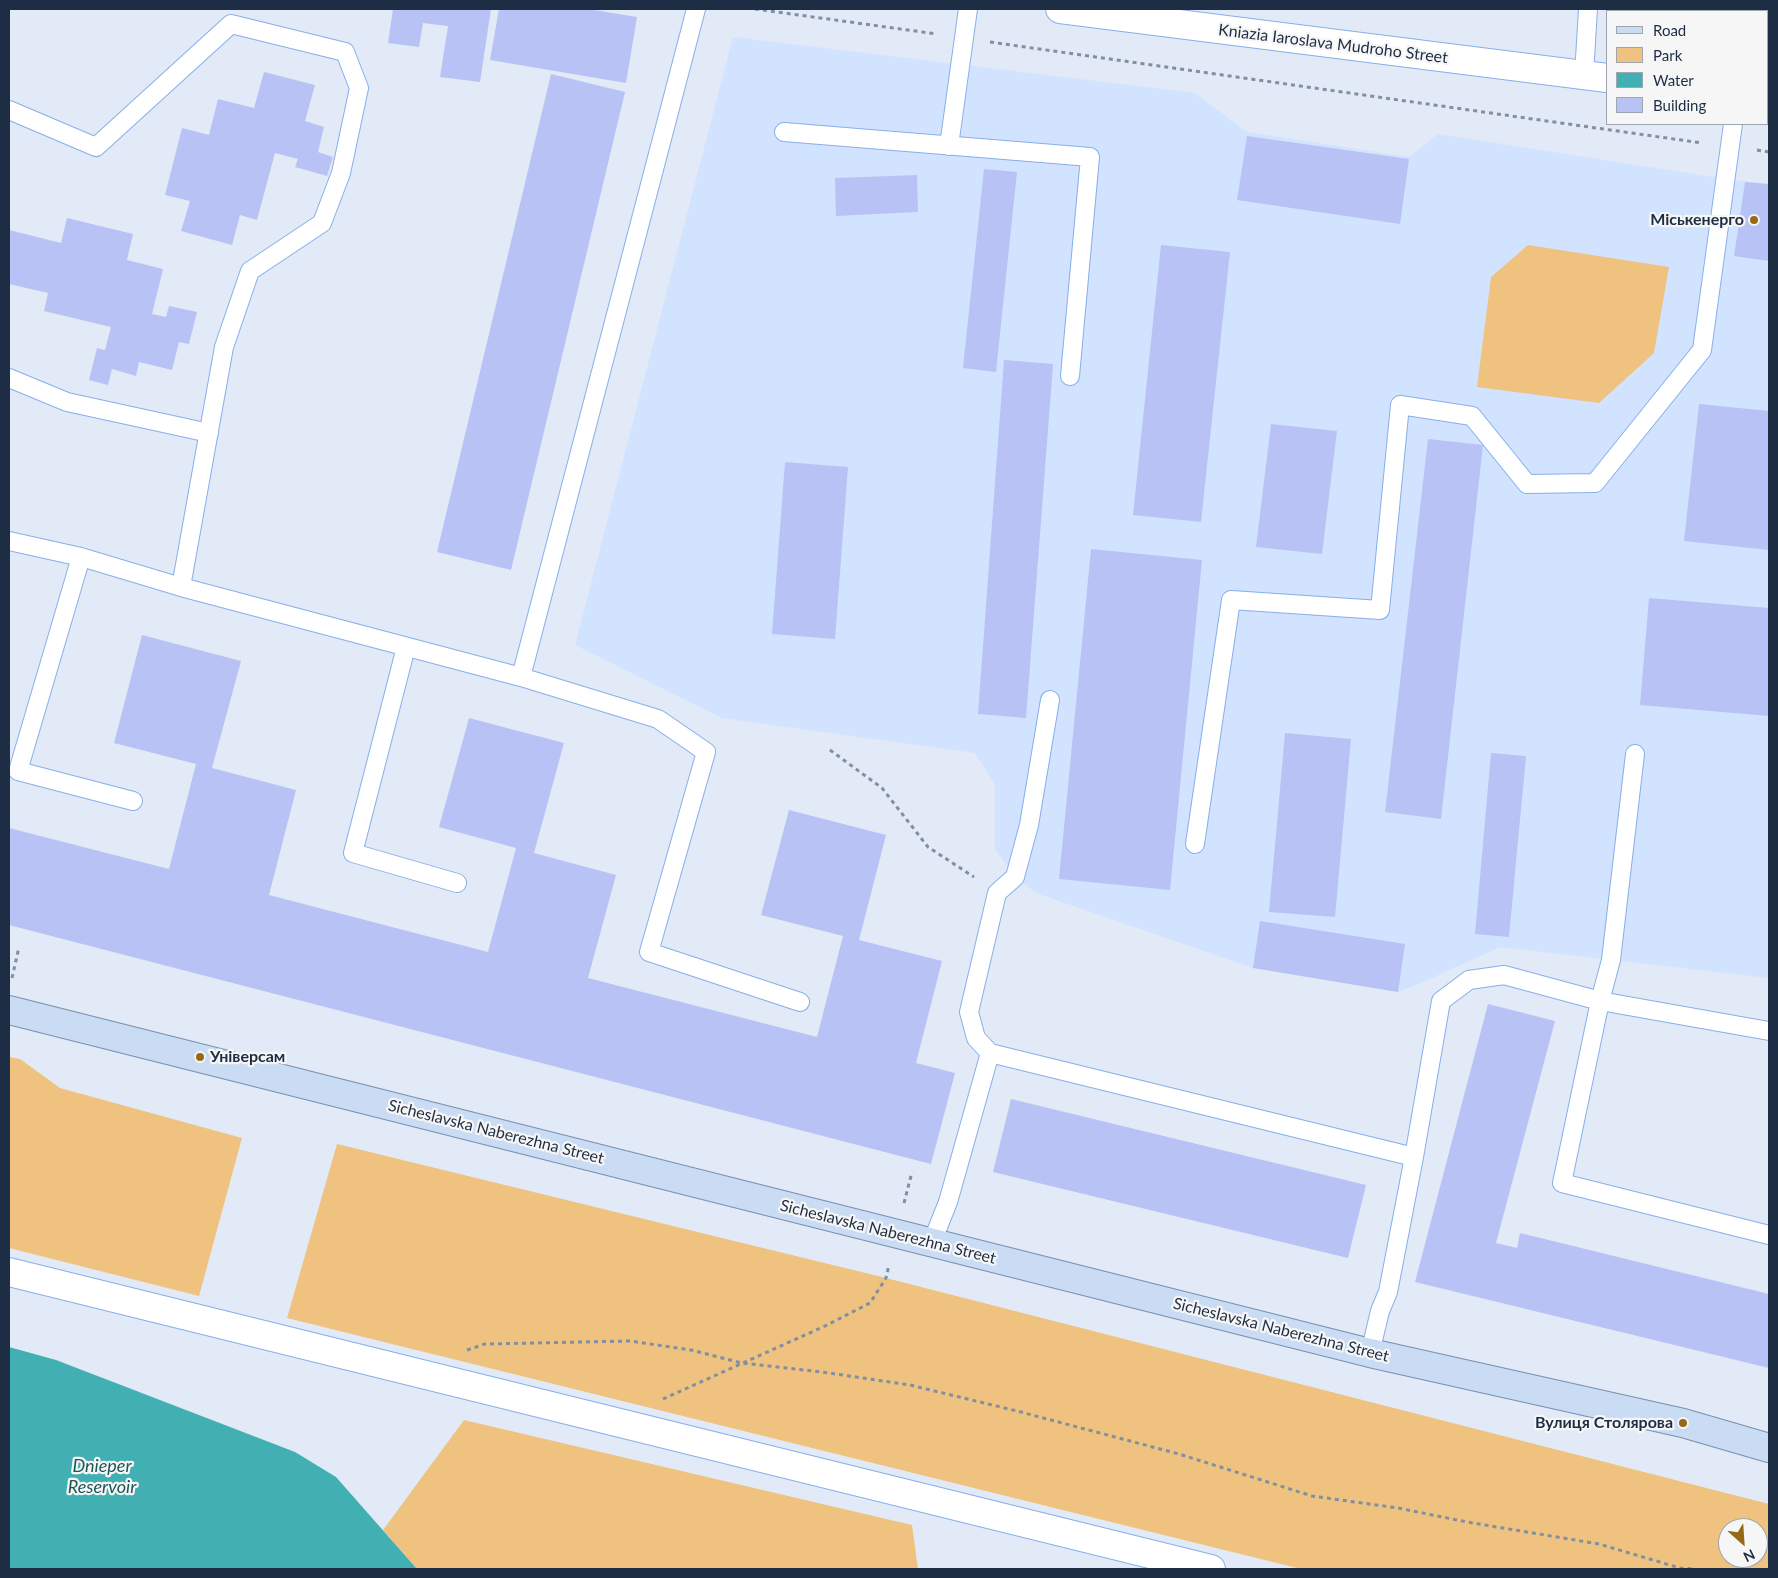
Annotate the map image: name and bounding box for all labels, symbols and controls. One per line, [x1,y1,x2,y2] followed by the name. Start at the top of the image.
[1606,10,1768,125] legend
[1217,20,1449,68] street label: Kniazia Iaroslava Mudroho Street
[1653,21,1686,39] text: Road
[1653,46,1682,64] text: Park
[1653,71,1694,89] text: Water
[1653,96,1706,114] text: Building
[1650,210,1744,230] place label: Міськенерго
[1748,214,1760,226] marker: Міськенерго
[210,1047,285,1067] place label: Універсам
[194,1051,206,1063] marker: Універсам
[386,1096,606,1168] street label: Sicheslavska Naberezhna Street
[778,1196,998,1268] street label: Sicheslavska Naberezhna Street
[1171,1294,1391,1366] street label: Sicheslavska Naberezhna Street
[1535,1413,1673,1433] place label: Вулиця Столярова
[1677,1417,1689,1429] marker: Вулиця Столярова
[68,1455,136,1498] water label: Dnieper Reservoir
[1718,1518,1768,1568] north arrow
[1741,1546,1758,1566] text: N

